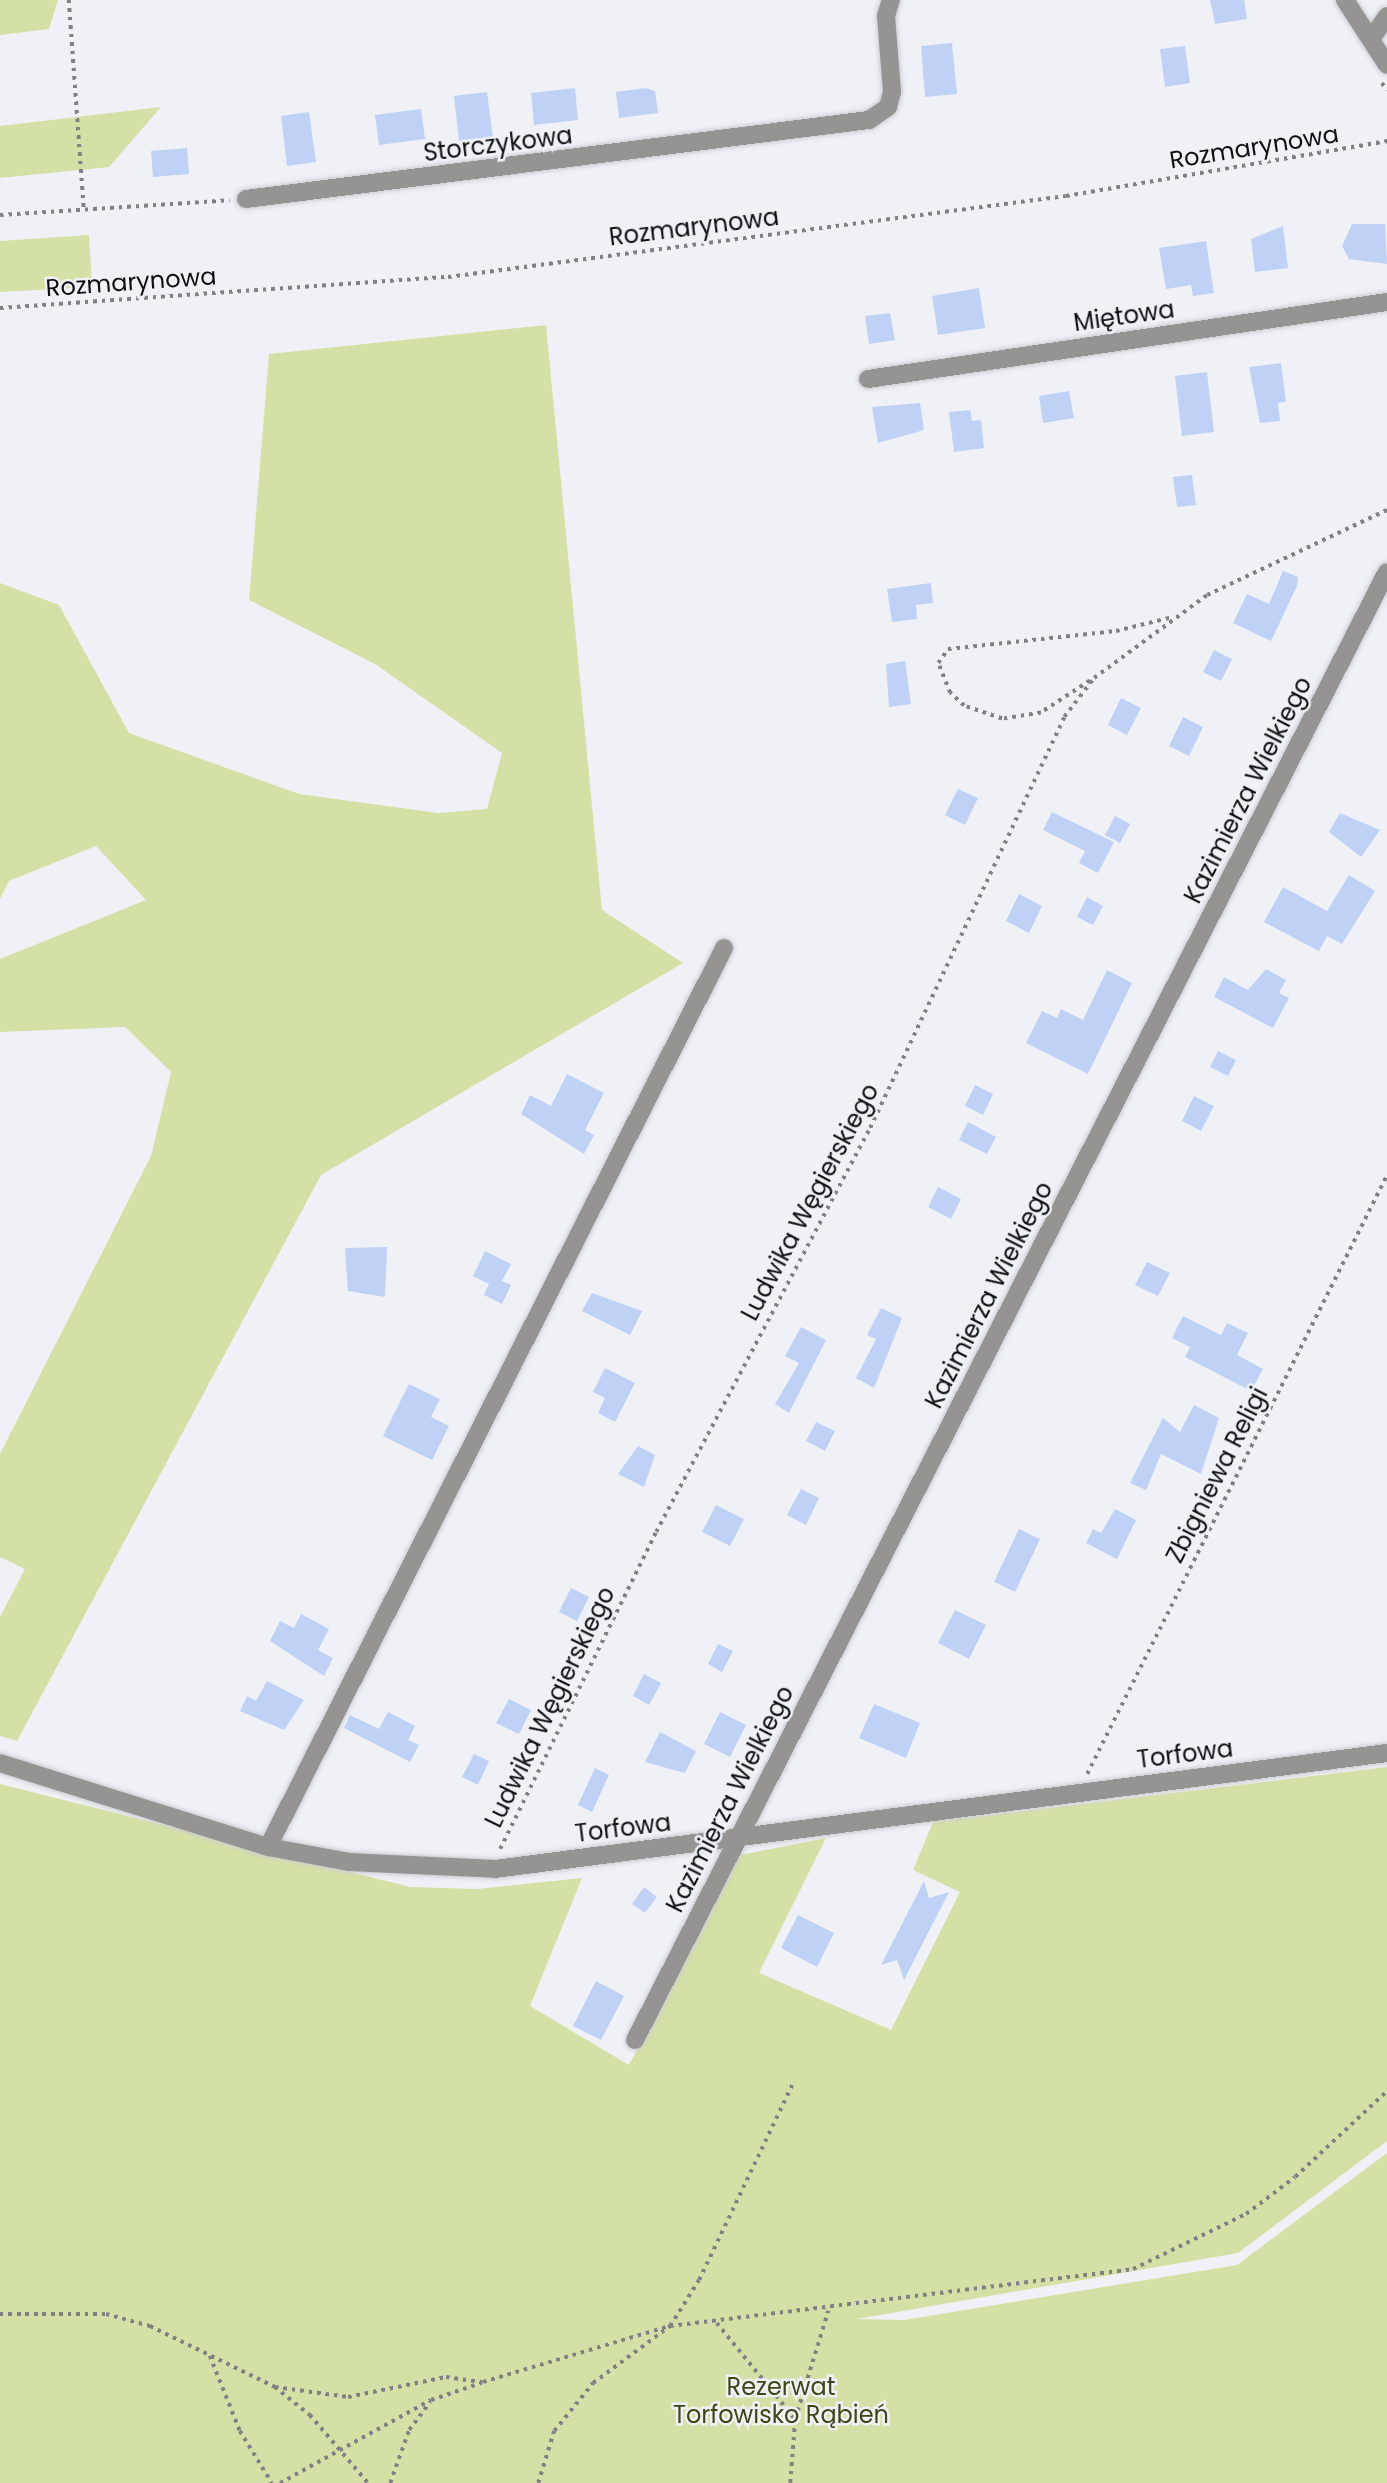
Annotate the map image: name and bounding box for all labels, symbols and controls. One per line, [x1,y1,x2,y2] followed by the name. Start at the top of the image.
[1167,119,1341,175] street label: Rozmarynowa
[422,121,574,167] street label: Storczykowa
[607,202,781,252] street label: Rozmarynowa
[45,262,217,302] street label: Rozmarynowa
[1072,295,1176,337] street label: Miętowa
[1178,672,1318,908] street label: Kazimierza Wielkiego
[735,1079,885,1325] street label: Ludwika Węgierskiego
[919,1177,1059,1413] street label: Kazimierza Wielkiego
[1160,1382,1274,1568] street label: Zbigniewa Religi
[479,1582,621,1832] street label: Ludwika Węgierskiego
[660,1681,800,1917] street label: Kazimierza Wielkiego
[1135,1734,1235,1774] street label: Torfowa
[573,1808,673,1848] street label: Torfowa
[673,2373,889,2429] park label: Rezerwat Torfowisko Rąbień

